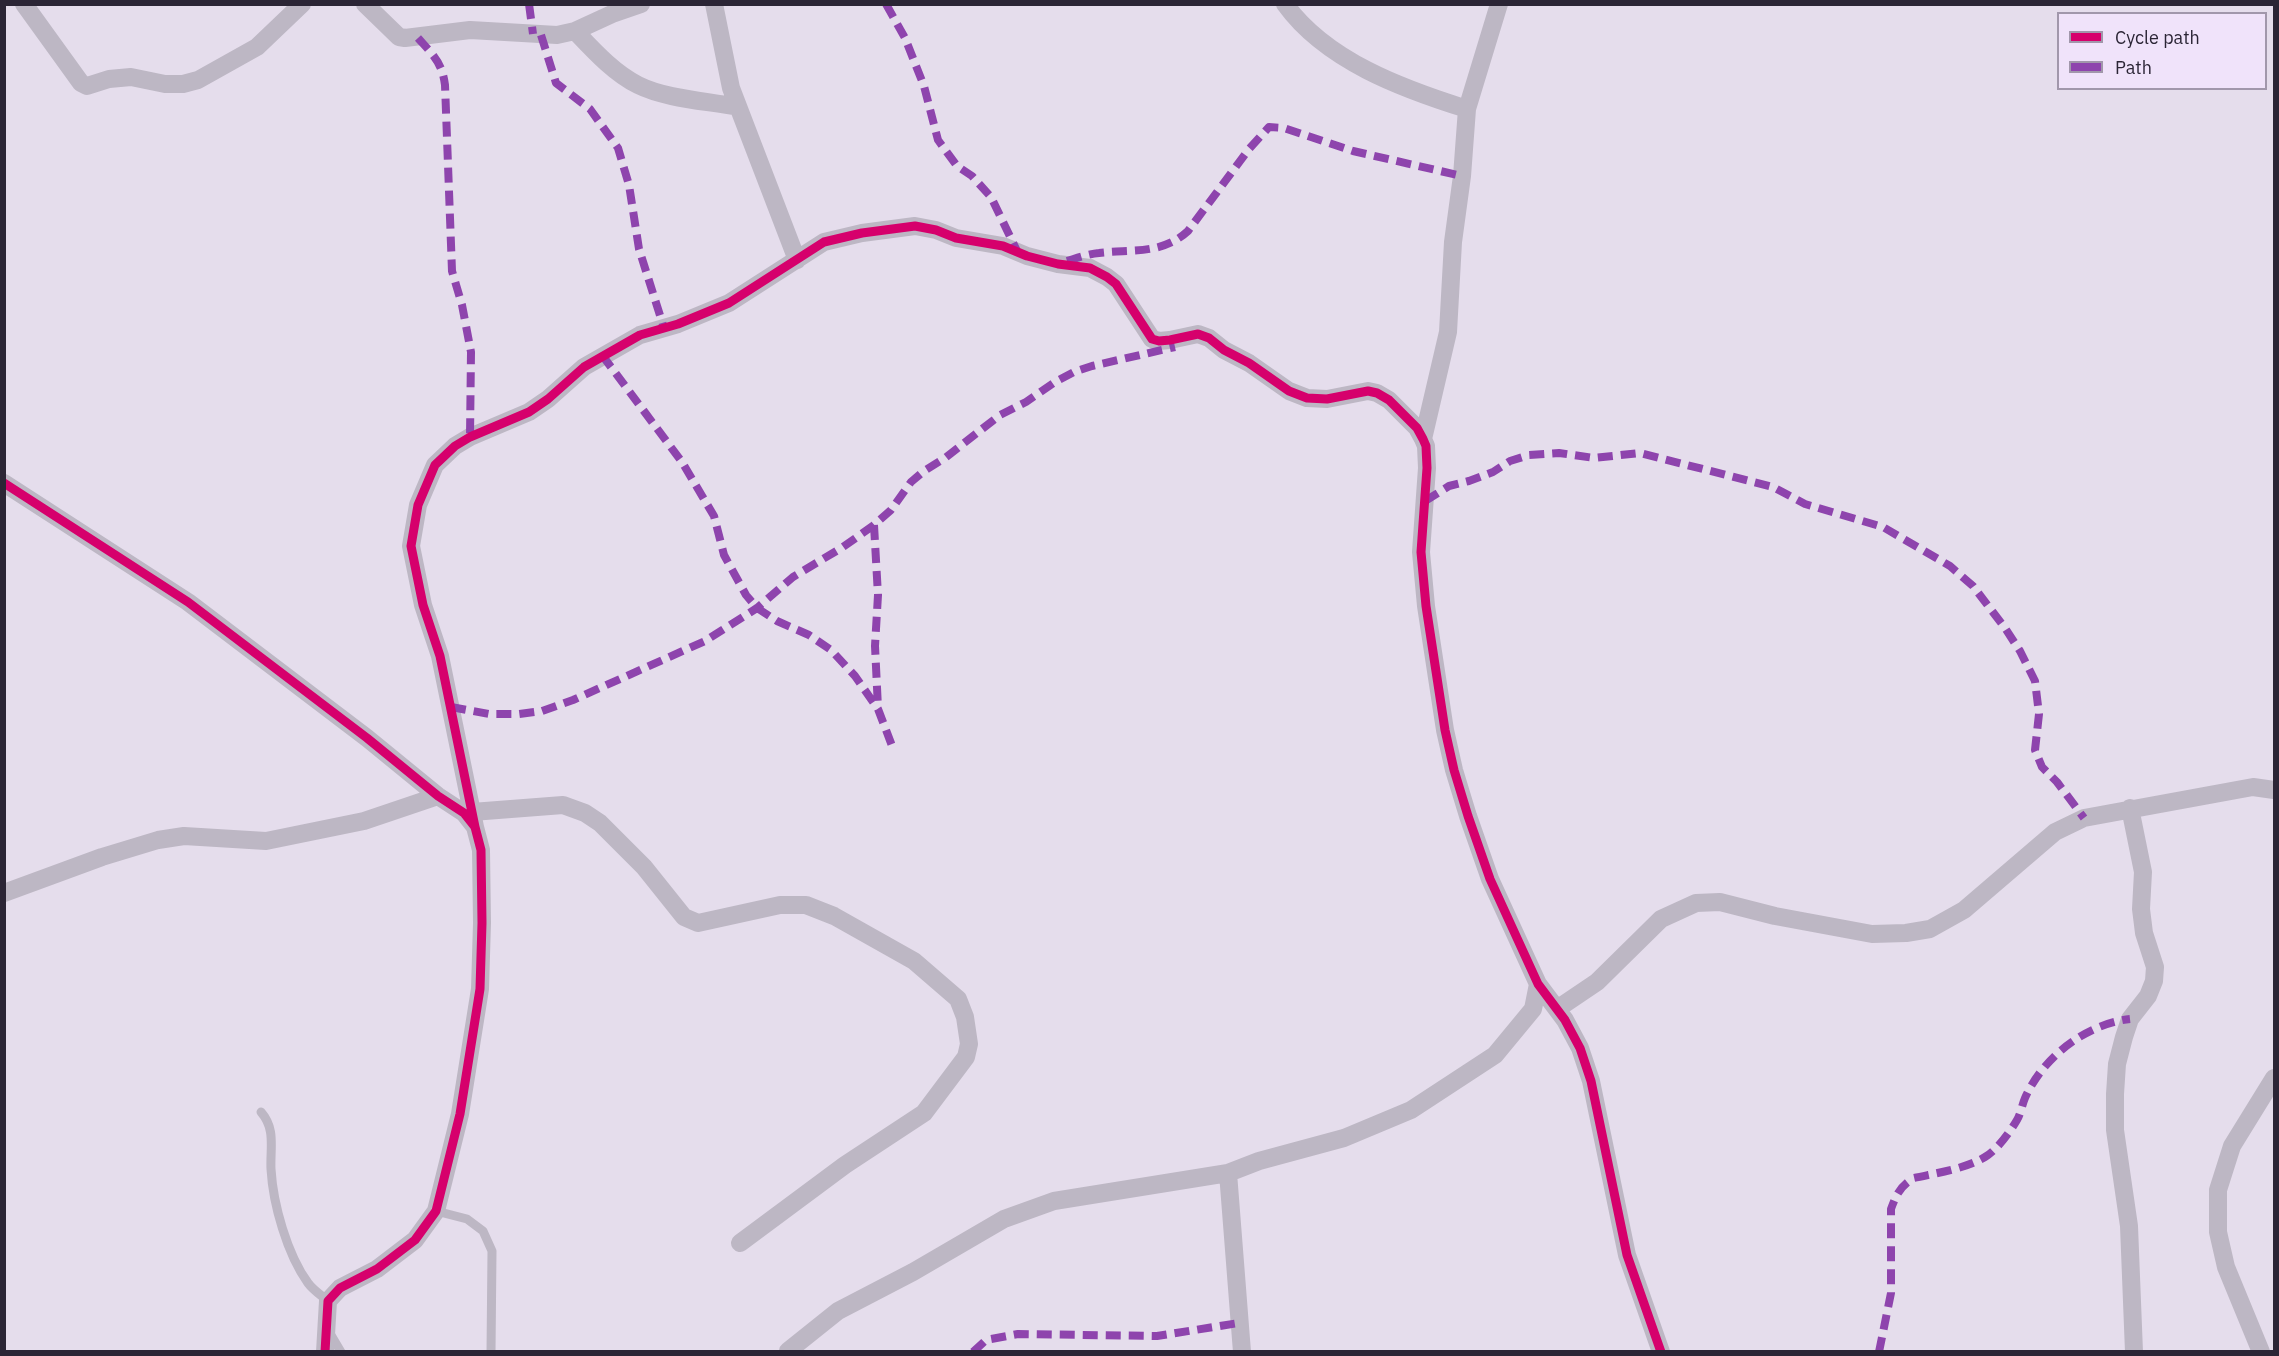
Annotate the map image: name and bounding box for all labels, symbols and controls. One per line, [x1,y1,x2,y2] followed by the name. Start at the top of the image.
[2057,12,2267,90] legend
[2115,26,2200,49] text: Cycle path
[2115,56,2152,79] text: Path

